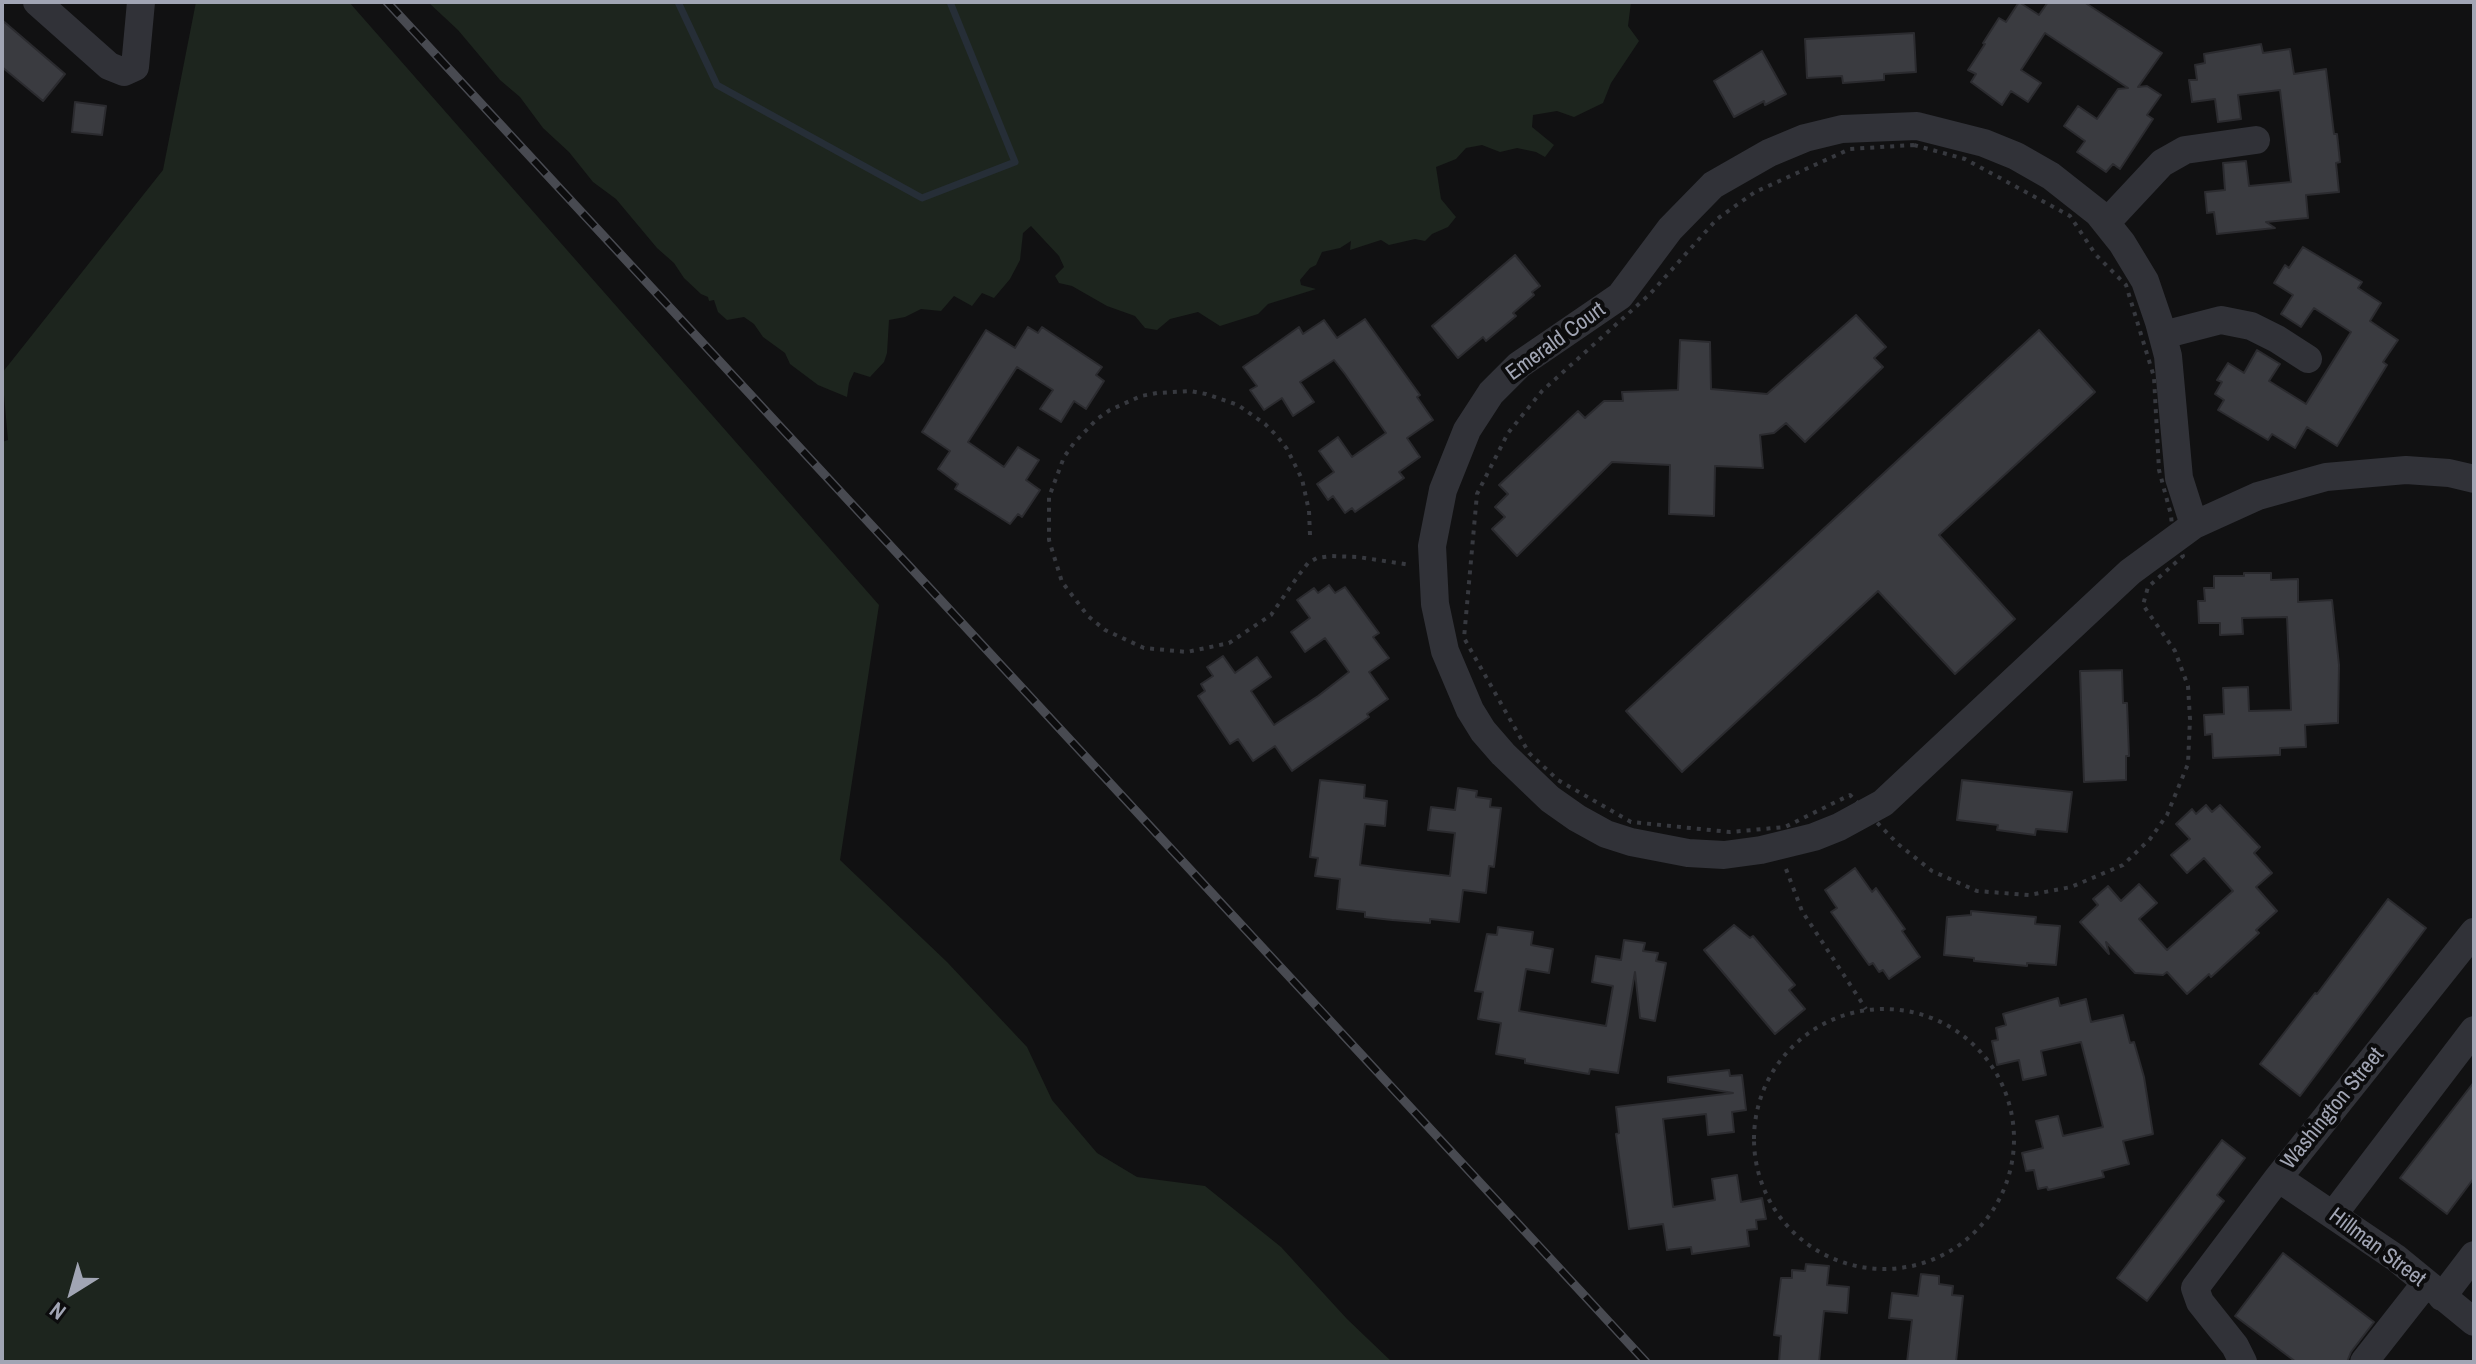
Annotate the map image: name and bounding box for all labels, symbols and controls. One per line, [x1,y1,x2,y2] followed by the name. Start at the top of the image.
[1501,297,1611,387] street label: Emerald Court
[2276,1043,2390,1175] street label: Washington Street
[2323,1203,2431,1293] street label: Hillman Street
[32,1252,112,1332] north arrow
[43,1295,72,1327] text: N

